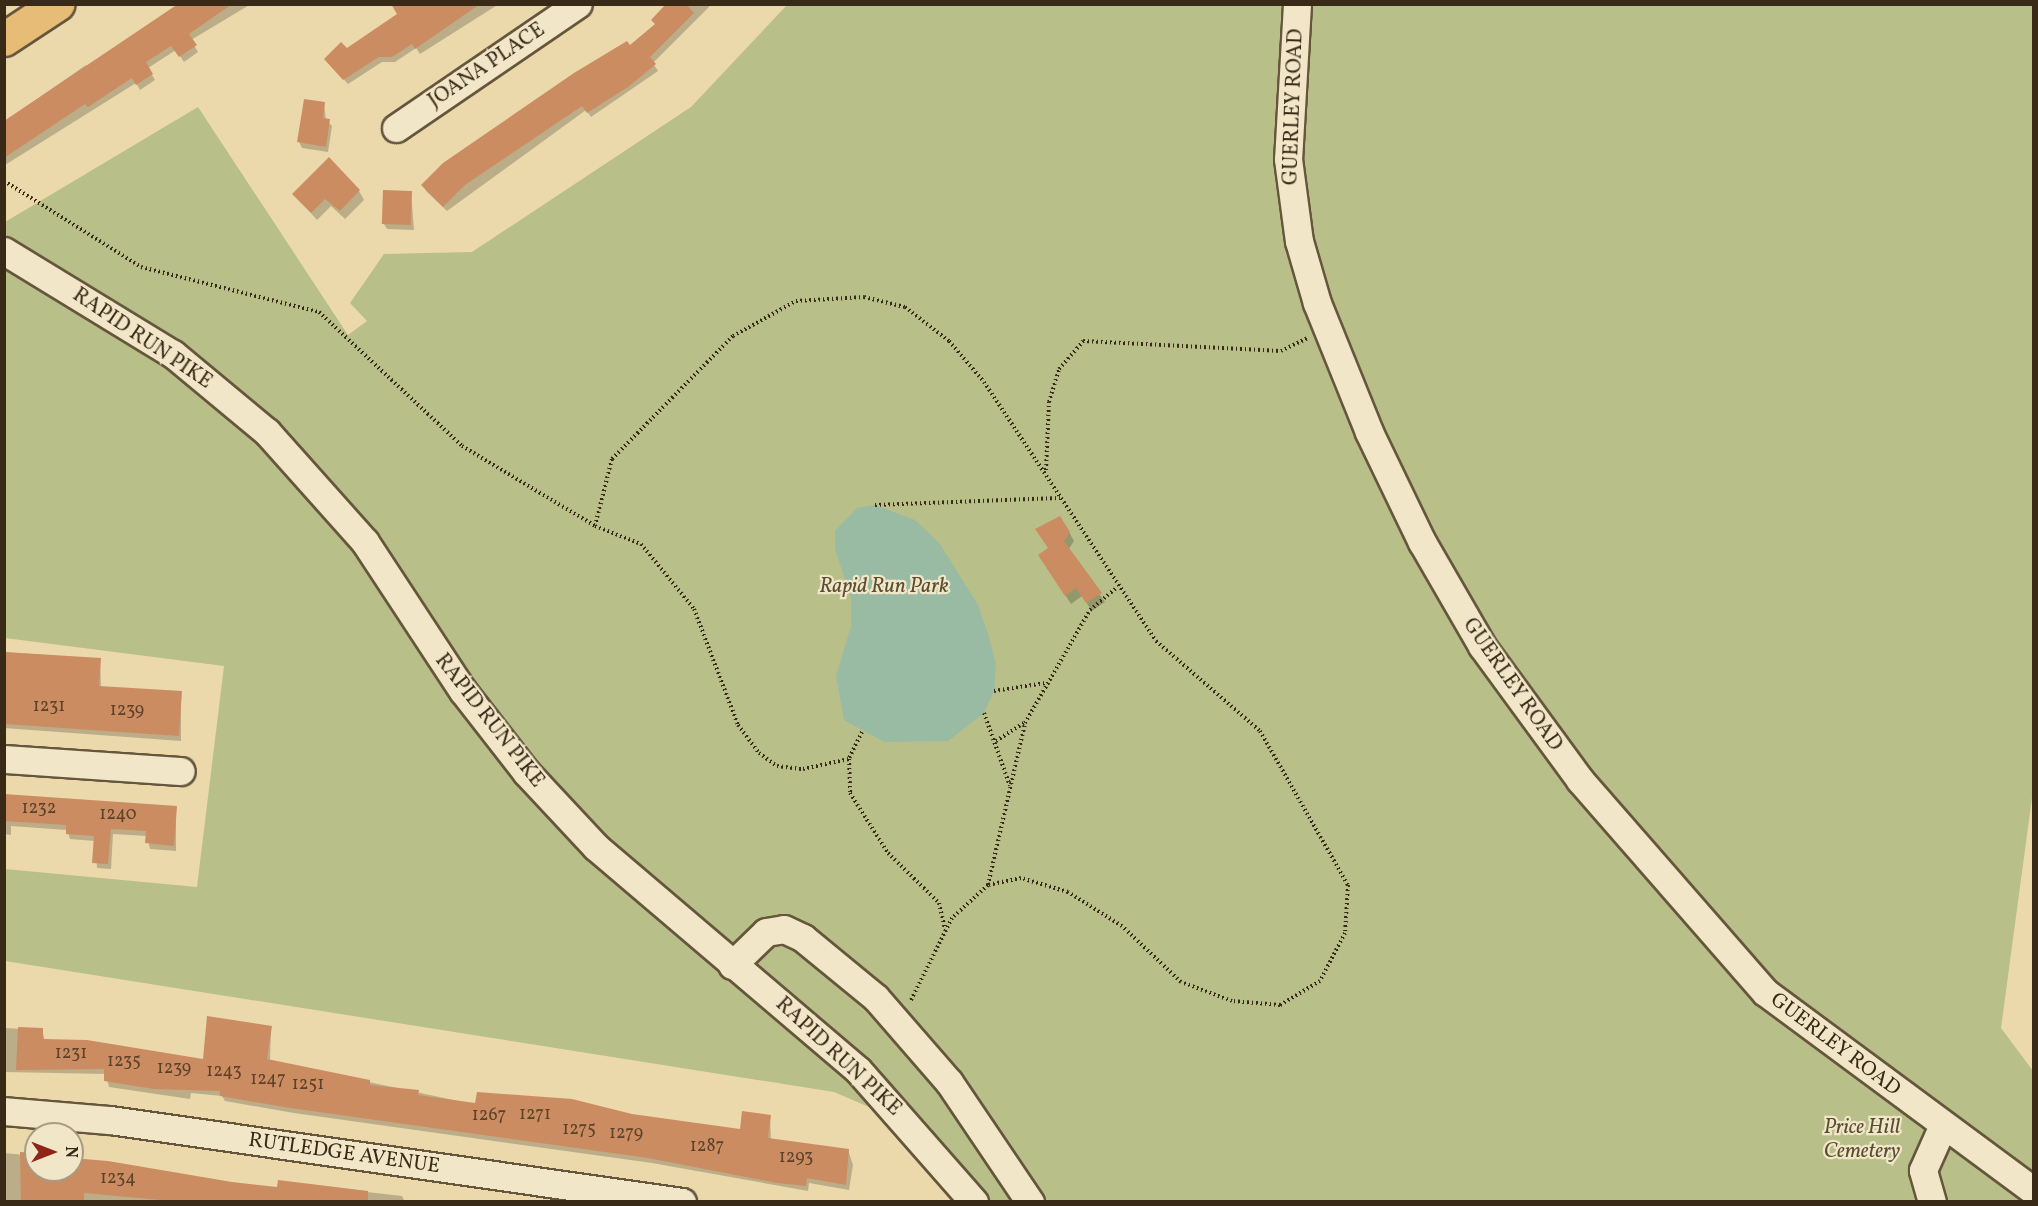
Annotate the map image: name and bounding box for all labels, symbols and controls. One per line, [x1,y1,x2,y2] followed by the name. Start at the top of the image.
[424,18,550,114] street label: JOANA PLACE
[1279,28,1309,186] street label: GUERLEY ROAD
[67,283,217,395] street label: RAPID RUN PIKE
[819,574,949,600] park label: Rapid Run Park
[1457,613,1567,757] street label: GUERLEY ROAD
[429,649,549,793] street label: RAPID RUN PIKE
[33,696,65,718] house number: 1231
[110,700,144,722] house number: 1239
[21,798,57,820] house number: 1232
[99,804,137,826] house number: 1240
[1765,988,1905,1102] street label: GUERLEY ROAD
[770,992,906,1122] street label: RAPID RUN PIKE
[55,1043,87,1065] house number: 1231
[107,1051,141,1073] house number: 1235
[157,1058,191,1080] house number: 1239
[206,1061,242,1083] house number: 1243
[250,1069,286,1091] house number: 1247
[292,1074,324,1096] house number: 1251
[519,1104,551,1126] house number: 1271
[472,1105,506,1127] house number: 1267
[1824,1115,1900,1165] park label: Price Hill Cemetery
[562,1119,596,1141] house number: 1275
[24,1122,84,1182] north arrow
[609,1123,643,1145] house number: 1279
[247,1128,441,1180] street label: RUTLEDGE AVENUE
[690,1136,724,1158] house number: 1287
[59,1146,81,1158] text: N
[779,1147,813,1169] house number: 1293
[100,1168,136,1190] house number: 1234

